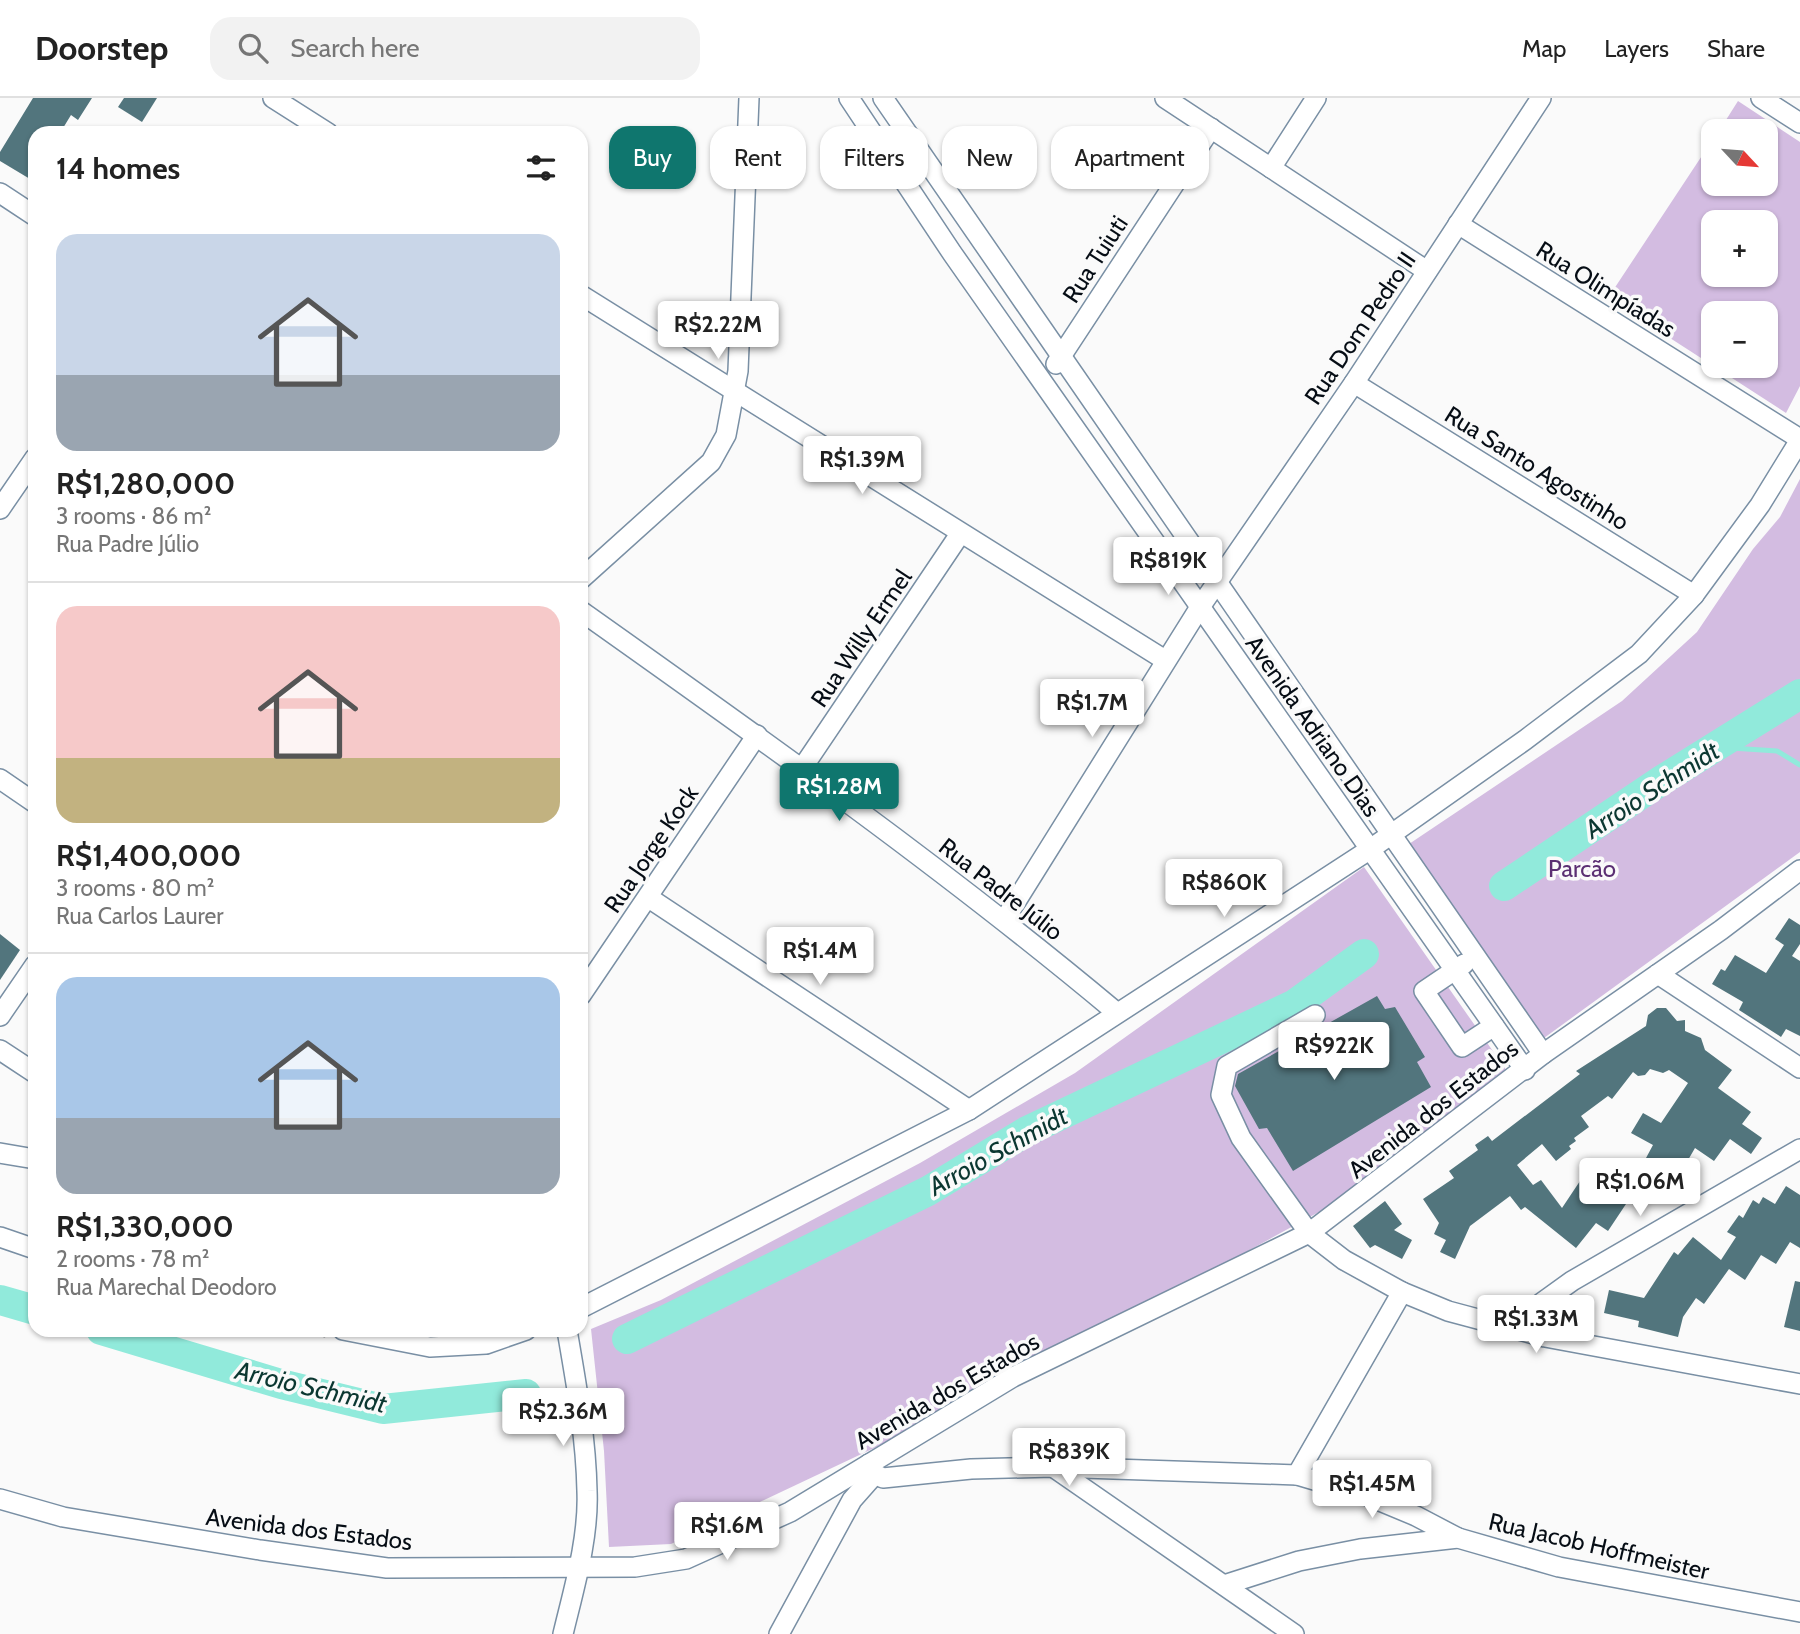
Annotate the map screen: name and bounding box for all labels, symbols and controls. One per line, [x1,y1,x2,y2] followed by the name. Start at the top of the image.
[210,17,700,80] search box
[35,28,168,68] text: Doorstep
[234,29,272,67] icon: search
[290,32,419,64] text: Search here
[1522,34,1566,63] text: Map
[1604,34,1669,63] text: Layers
[1707,34,1765,63] text: Share
[1701,119,1778,196] north arrow
[1701,119,1778,378] map controls
[609,126,696,189] chip: Buy
[710,126,806,189] chip: Rent
[820,126,928,189] chip: Filters
[942,126,1037,189] chip: New
[1051,126,1209,189] chip: Apartment
[522,149,560,187] icon: filters
[56,150,180,187] text: 14 homes
[1056,210,1134,308] street label: Rua Tuiuti
[1701,210,1778,287] button: +
[1531,235,1681,343] street label: Rua Olimpíadas
[1298,246,1422,410] street label: Rua Dom Pedro II
[245,279,371,405] icon: home
[1701,301,1778,378] button: −
[653,302,783,361] pin: R$2.22M
[674,310,762,338] text: R$2.22M
[1440,400,1634,536] street label: Rua Santo Agostinho
[797,436,927,496] pin: R$1.39M
[819,445,905,473] text: R$1.39M
[56,465,235,502] text: R$1,280,000
[56,502,211,530] text: 3 rooms · 86 m²
[56,530,199,558] text: Rua Padre Júlio
[1111,538,1225,597] pin: R$819K
[1129,546,1207,574] text: R$819K
[804,563,918,712] street label: Rua Willy Ermel
[1240,630,1386,822] street label: Avenida Adriano Dias
[245,651,371,777] icon: home
[1035,680,1149,739] pin: R$1.7M
[1056,688,1128,716] text: R$1.7M
[1578,734,1726,846] water label: Arroio Schmidt
[774,764,904,823] pin: R$1.28M
[796,772,882,800] text: R$1.28M
[598,780,704,918] street label: Rua Jorge Kock
[933,832,1069,946] street label: Rua Padre Júlio
[56,837,241,874] text: R$1,400,000
[1548,854,1616,883] park label: Parcão
[1167,860,1281,919] pin: R$860K
[1181,868,1267,896] text: R$860K
[56,874,214,902] text: 3 rooms · 80 m²
[56,902,224,930] text: Rua Carlos Laurer
[763,928,877,987] pin: R$1.4M
[783,936,857,964] text: R$1.4M
[245,1022,371,1148] icon: home
[1277,1023,1391,1082] pin: R$922K
[1294,1031,1374,1059] text: R$922K
[1342,1034,1524,1184] street label: Avenida dos Estados
[922,1099,1074,1203] water label: Arroio Schmidt
[1575,1158,1705,1218] pin: R$1.06M
[1595,1167,1685,1195] text: R$1.06M
[56,1208,234,1245] text: R$1,330,000
[56,1245,210,1273] text: 2 rooms · 78 m²
[56,1273,277,1301] text: Rua Marechal Deodoro
[1471,1296,1601,1355] pin: R$1.33M
[1493,1304,1579,1332] text: R$1.33M
[850,1327,1044,1455] street label: Avenida dos Estados
[231,1354,391,1420] water label: Arroio Schmidt
[498,1388,628,1448] pin: R$2.36M
[518,1397,608,1425] text: R$2.36M
[1012,1428,1126,1488] pin: R$839K
[1028,1437,1110,1465] text: R$839K
[1307,1460,1437,1520] pin: R$1.45M
[1328,1469,1416,1497] text: R$1.45M
[204,1502,414,1556] street label: Avenida dos Estados
[670,1502,784,1562] pin: R$1.6M
[1486,1507,1713,1586] street label: Rua Jacob Hoffmeister
[690,1511,764,1539] text: R$1.6M

